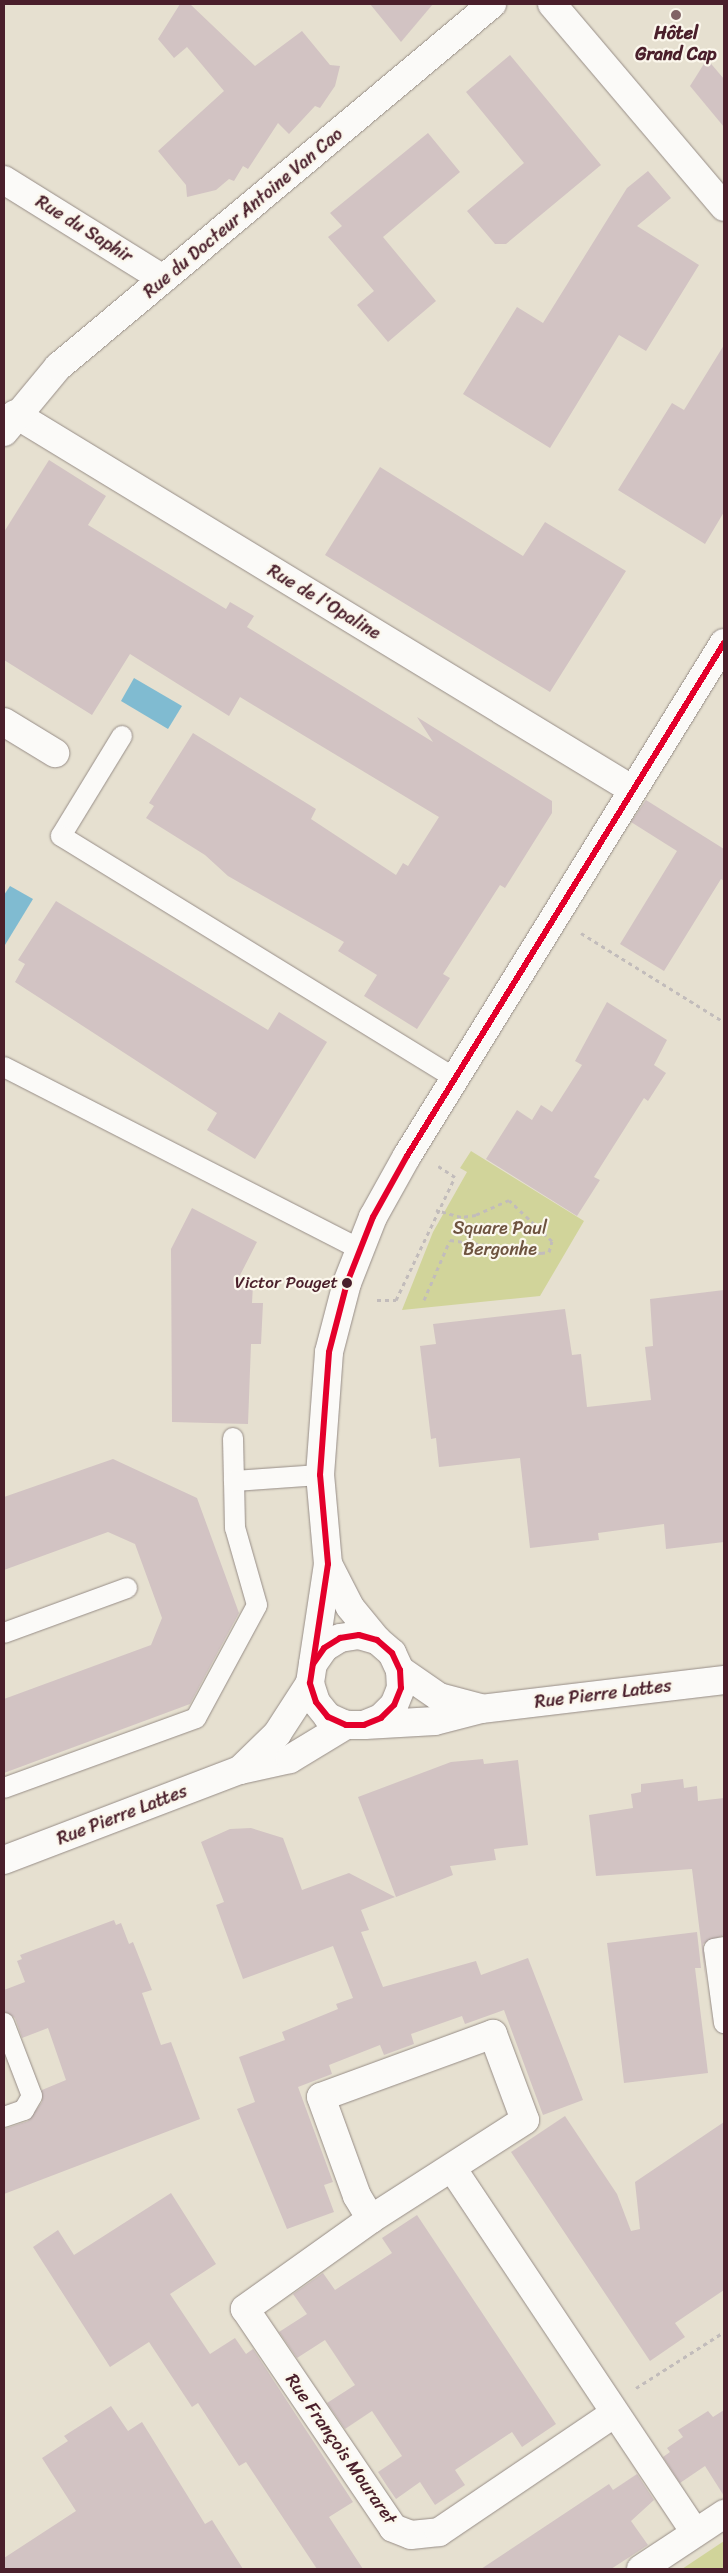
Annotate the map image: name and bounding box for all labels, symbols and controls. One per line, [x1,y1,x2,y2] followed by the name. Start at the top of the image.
[670,9,682,21] marker: Hôtel Grand Cap
[635,23,717,66] place label: Hôtel Grand Cap
[138,123,348,303] street label: Rue du Docteur Antoine Van Cao
[32,191,136,267] street label: Rue du Saphir
[263,560,385,644] street label: Rue de l'Opaline
[453,1218,547,1260] park label: Square Paul Bergonhe
[235,1273,338,1293] place label: Victor Pouget
[342,1278,352,1288] marker: Victor Pouget
[533,1675,673,1713] street label: Rue Pierre Lattes
[54,1780,190,1850] street label: Rue Pierre Lattes
[281,2369,401,2529] street label: Rue François Mouraret

